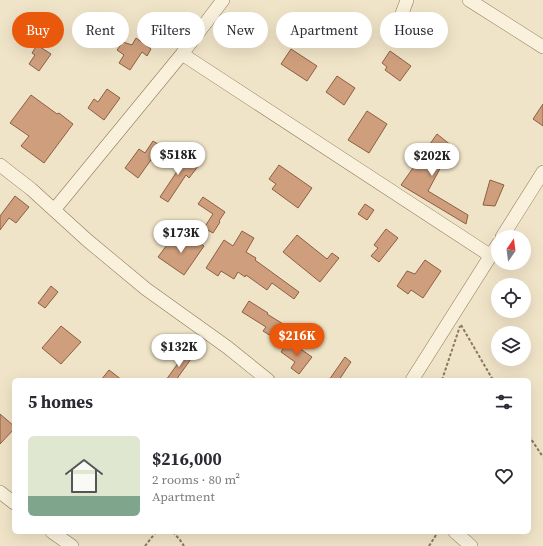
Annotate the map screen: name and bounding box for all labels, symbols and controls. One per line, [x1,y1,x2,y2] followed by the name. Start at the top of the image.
[12,12,64,48] chip: Buy
[72,12,129,48] chip: Rent
[137,12,205,48] chip: Filters
[213,12,268,48] chip: New
[276,12,372,48] chip: Apartment
[380,12,448,48] chip: House
[150,142,206,176] pin: $518K
[404,143,460,177] pin: $202K
[159,146,197,163] text: $518K
[413,147,451,164] text: $202K
[153,220,209,254] pin: $173K
[162,224,200,241] text: $173K
[491,230,531,270] north arrow
[491,230,531,366] map controls
[491,278,531,318] button: locate
[269,323,325,357] pin: $216K
[491,326,531,366] button: layers
[278,327,316,344] text: $216K
[151,334,207,368] pin: $132K
[160,338,198,355] text: $132K
[28,390,93,414] text: 5 homes
[493,391,515,413] icon: filters
[152,447,222,471] text: $216,000
[60,452,108,500] icon: home
[493,465,515,487] icon: heart
[152,471,240,488] text: 2 rooms · 80 m²
[152,488,215,505] text: Apartment

